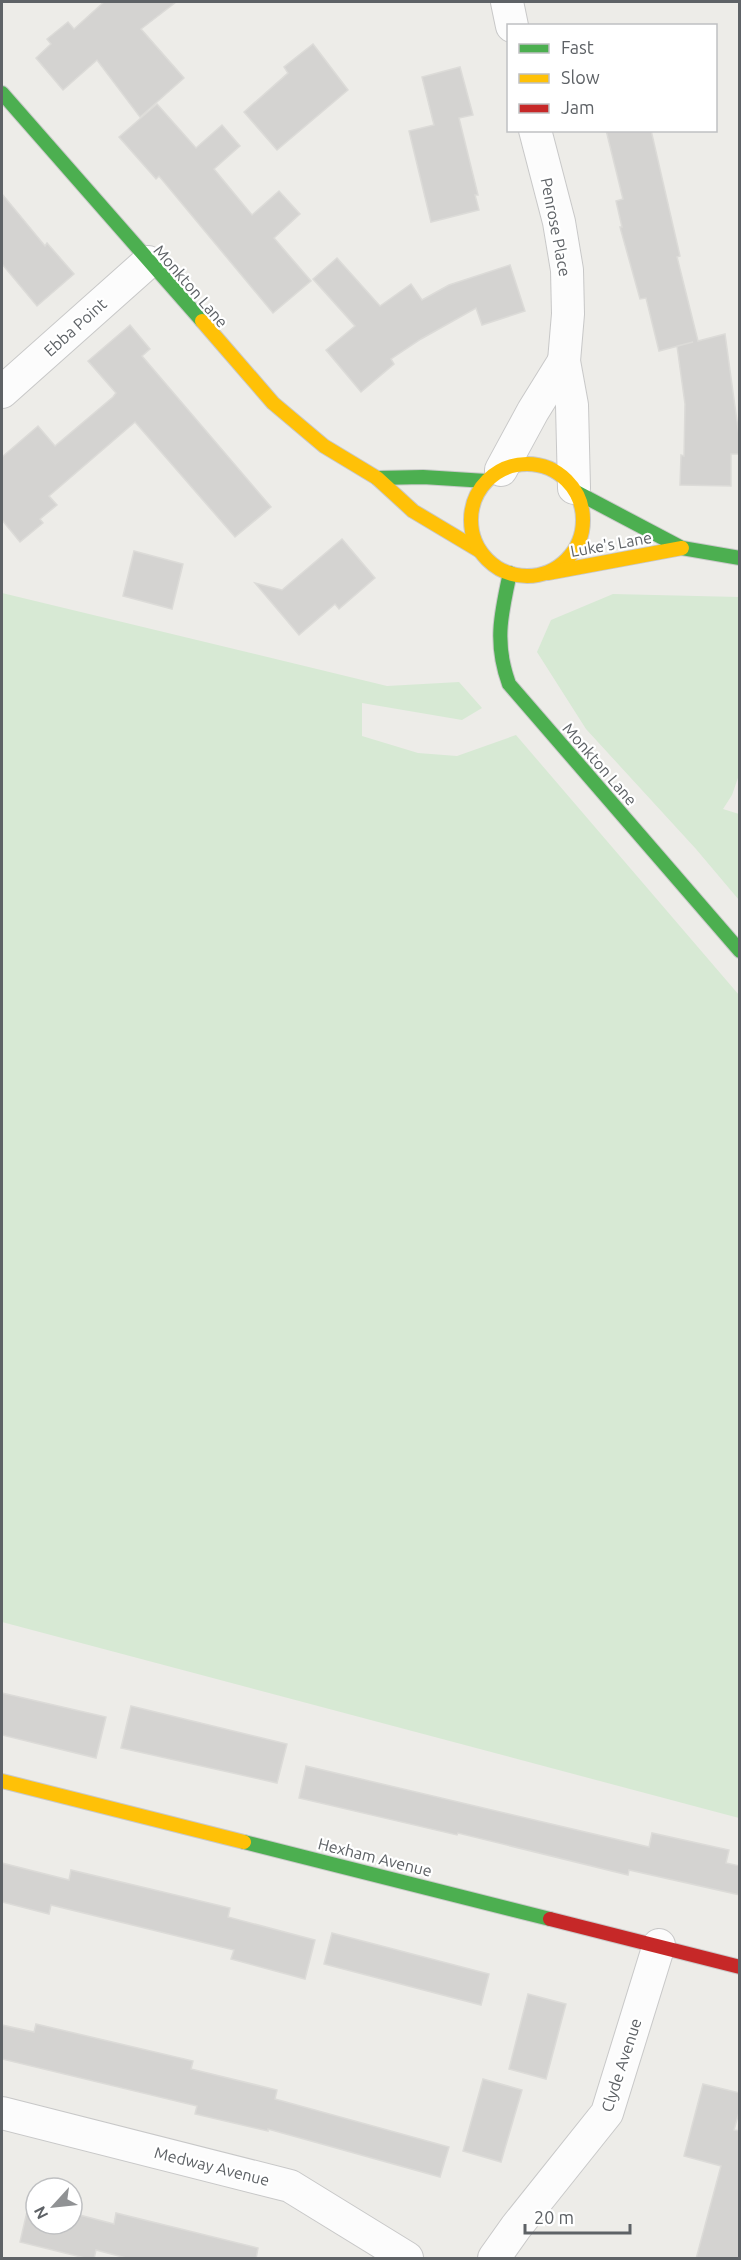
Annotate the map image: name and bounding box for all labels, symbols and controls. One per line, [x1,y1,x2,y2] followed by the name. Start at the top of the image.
[507,24,717,132] legend
[561,37,594,57] text: Fast
[561,67,600,87] text: Slow
[561,97,595,117] text: Jam
[538,176,574,278] street label: Penrose Place
[150,241,232,331] street label: Monkton Lane
[40,294,110,360] street label: Ebba Point
[569,528,653,560] street label: Luke's Lane
[559,719,641,809] street label: Monkton Lane
[316,1834,434,1880] street label: Hexham Avenue
[597,2016,645,2114] street label: Clyde Avenue
[153,2143,271,2189] street label: Medway Avenue
[24,2176,84,2236] north arrow
[525,2197,630,2235] scale bar
[30,2203,51,2222] text: N
[534,2207,574,2227] text: 20 m

